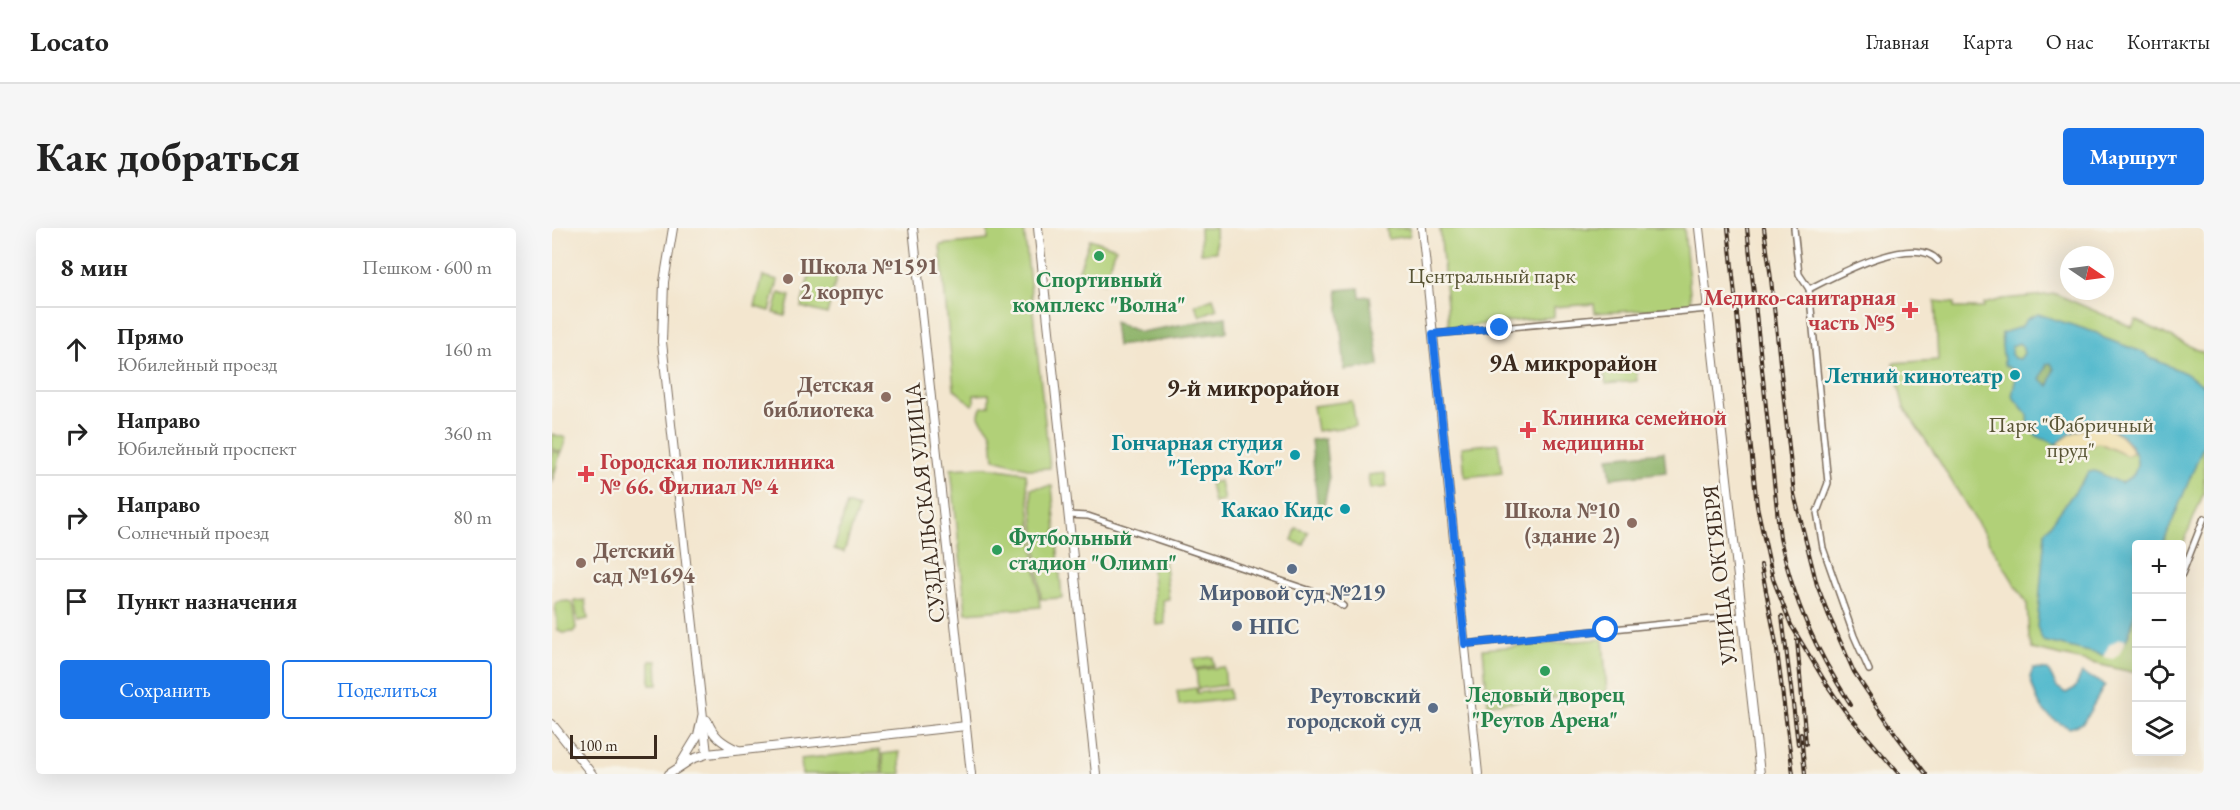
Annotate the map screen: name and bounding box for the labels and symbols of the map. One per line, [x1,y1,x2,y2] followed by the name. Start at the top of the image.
[2060,246,2114,300] north arrow
[1092,249,1106,263] marker: Спортивный комплекс "Волна"
[800,252,939,306] place label: Школа №1591 2 корпус
[1408,261,1576,290] park label: Центральный парк
[1012,265,1186,319] place label: Спортивный комплекс "Волна"
[781,272,795,286] marker: Школа №1591 2 корпус
[1704,283,1896,337] place label: Медико-санитарная часть №5
[1901,301,1919,319] marker: Медико-санитарная часть №5
[1486,314,1512,340] route end
[1489,347,1657,378] district label: 9А микрорайон
[1824,361,2003,390] place label: Летний кинотеатр
[2008,368,2022,382] marker: Летний кинотеатр
[763,370,874,424] place label: Детская библиотека
[1167,372,1339,403] district label: 9-й микрорайон
[897,381,952,625] street label: СУЗДАЛЬСКАЯ УЛИЦА
[879,390,893,404] marker: Детская библиотека
[1542,403,1727,457] place label: Клиника семейной медицины
[1988,410,2154,464] park label: Парк "Фабричный пруд"
[1519,421,1537,439] marker: Клиника семейной медицины
[1112,428,1283,482] place label: Гончарная студия "Терра Кот"
[600,447,835,501] place label: Городская поликлиника № 66. Филиал № 4
[1288,448,1302,462] marker: Гончарная студия "Терра Кот"
[577,465,595,483] marker: Городская поликлиника № 66. Филиал № 4
[1696,483,1743,667] street label: УЛИЦА ОКТЯБРЯ
[1221,495,1333,524] place label: Какао Кидс
[1505,496,1620,550] place label: Школа №10 (здание 2)
[1338,502,1352,516] marker: Какао Кидс
[1625,516,1639,530] marker: Школа №10 (здание 2)
[1009,523,1177,577] place label: Футбольный стадион "Олимп"
[593,536,695,590] place label: Детский сад №1694
[990,543,1004,557] marker: Футбольный стадион "Олимп"
[574,556,588,570] marker: Детский сад №1694
[1285,562,1299,576] marker: Мировой суд №219
[1199,578,1385,607] place label: Мировой суд №219
[1249,612,1300,641] place label: НПС
[1592,616,1618,642] route start
[1230,619,1244,633] marker: НПС
[1538,664,1552,678] marker: Ледовый дворец "Реутов Арена"
[1465,680,1625,734] place label: Ледовый дворец "Реутов Арена"
[1287,681,1421,735] place label: Реутовский городской суд
[1426,701,1440,715] marker: Реутовский городской суд
[570,732,657,760] scale bar

